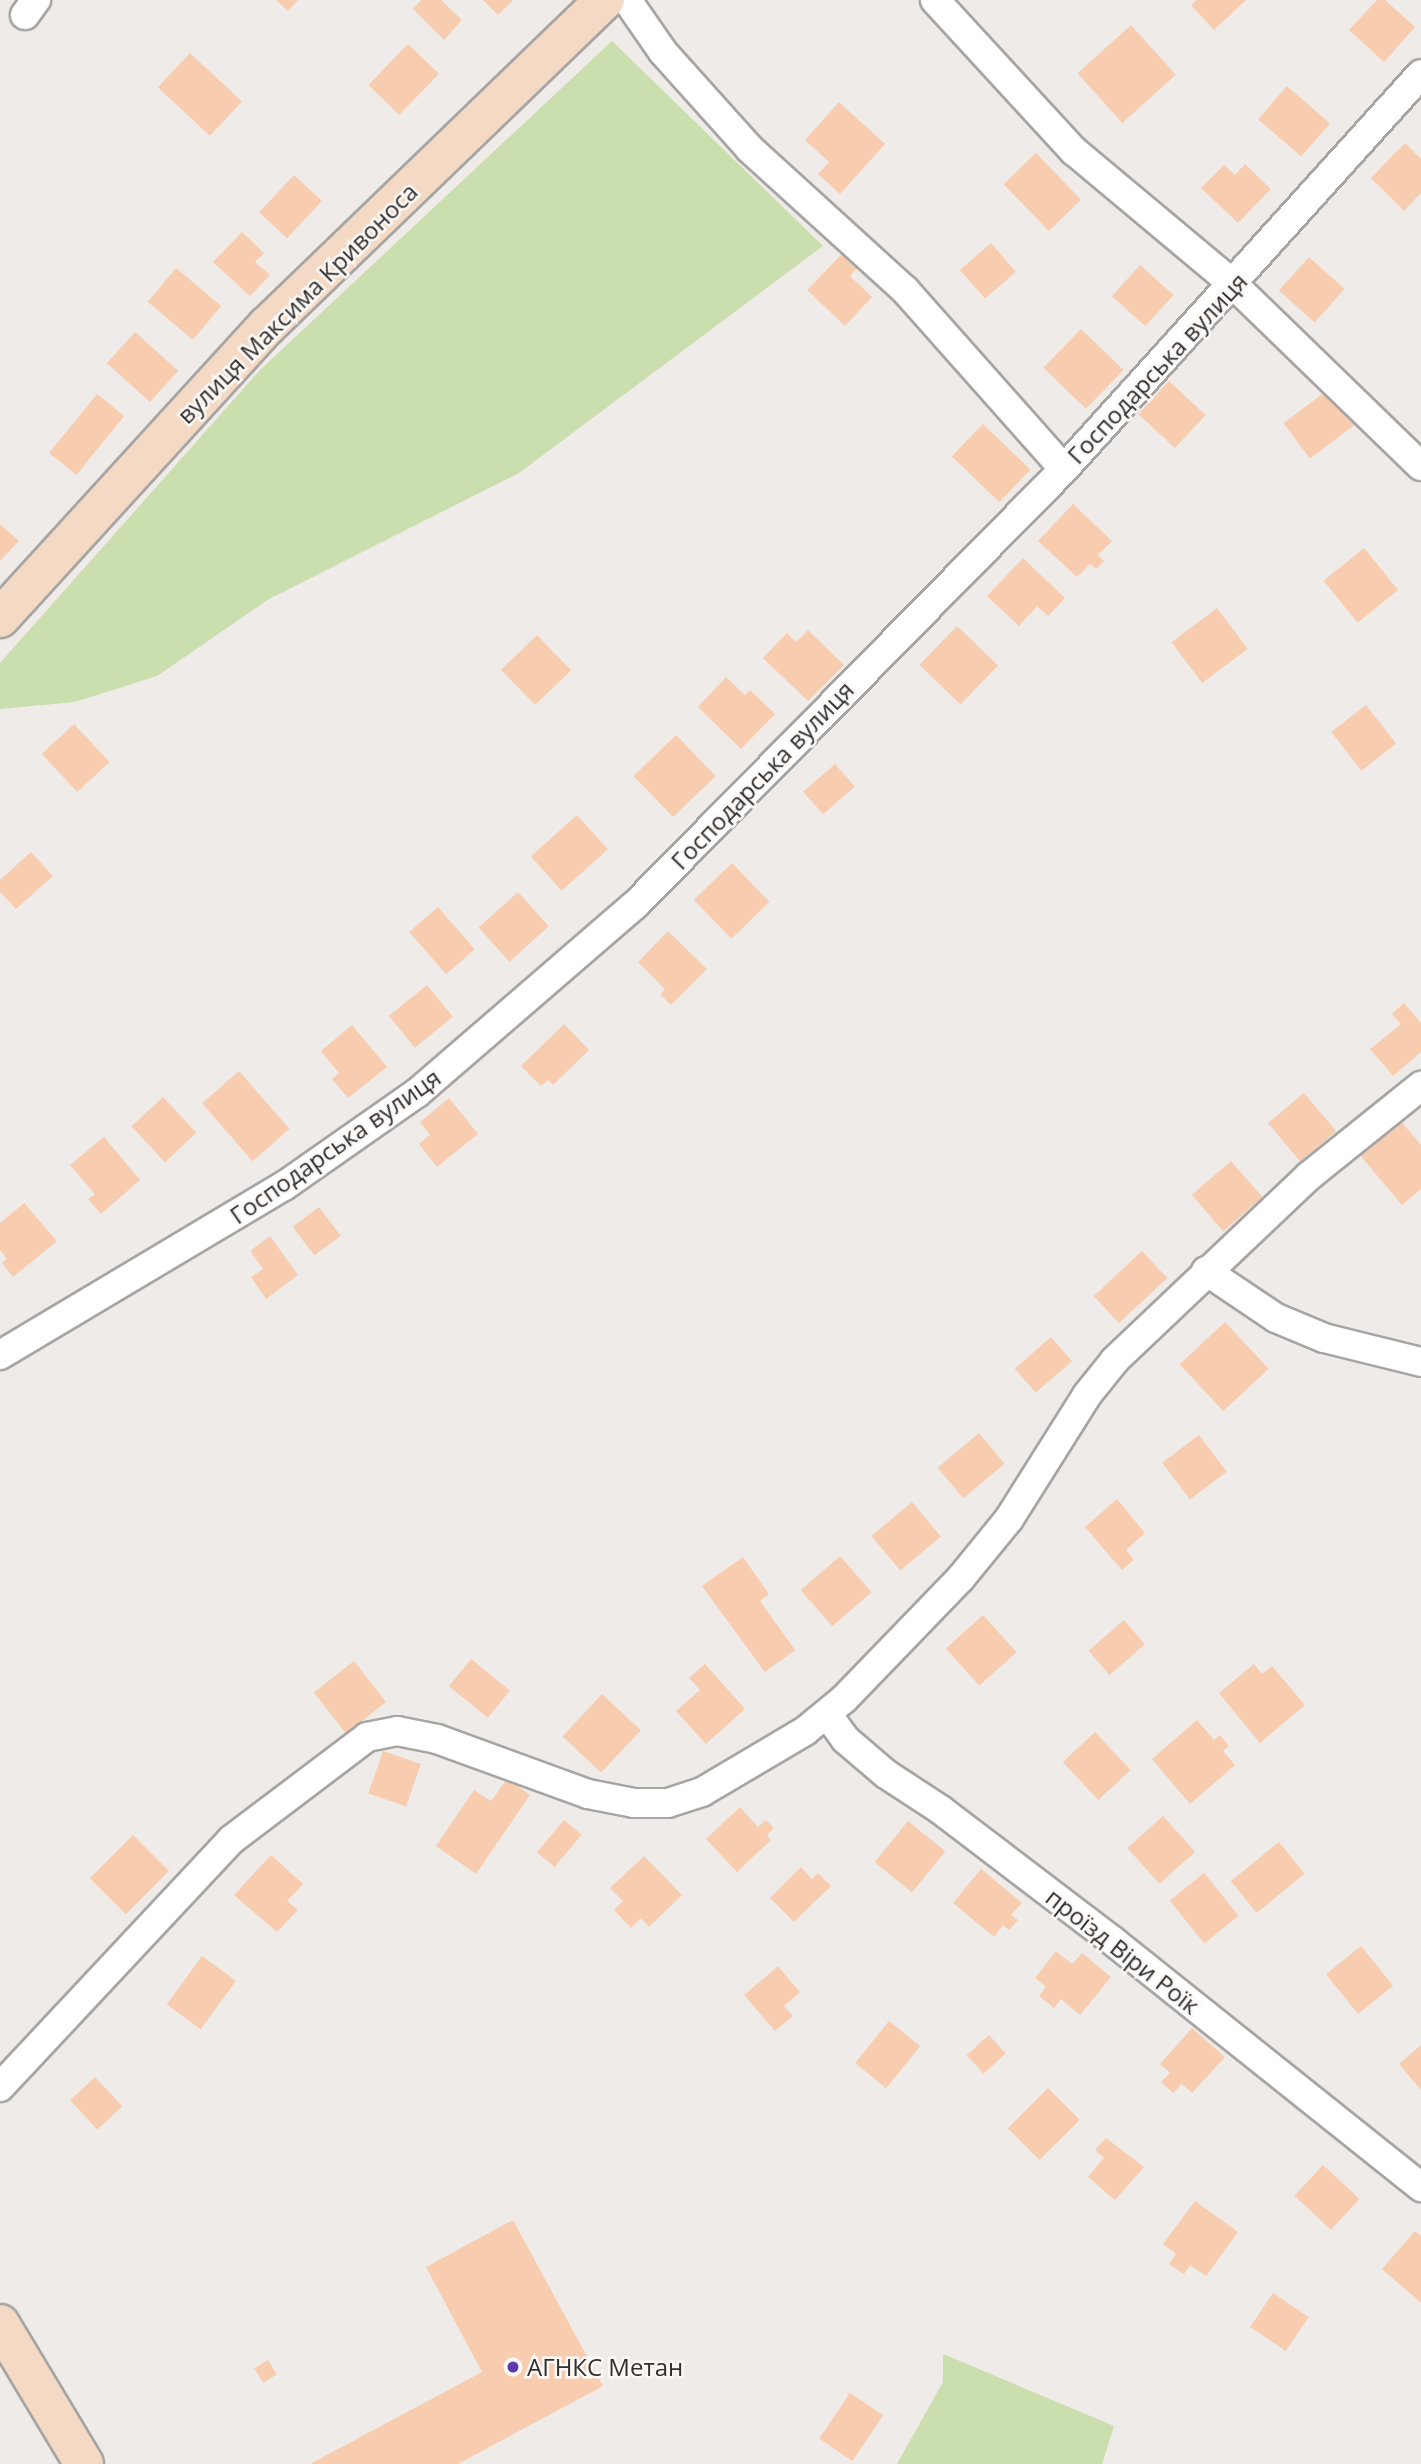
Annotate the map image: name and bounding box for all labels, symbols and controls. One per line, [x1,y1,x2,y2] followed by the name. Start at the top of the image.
[171,177,423,429] street label: вулиця Максима Кривоноса
[1061,267,1253,469] street label: Господарська вулиця
[665,675,859,875] street label: Господарська вулиця
[224,1062,446,1230] street label: Господарська вулиця
[1041,1882,1205,2020] street label: проїзд Віри Роїк
[527,2353,683,2381] place label: АГНКС Метан
[505,2359,521,2375] marker: АГНКС Метан

